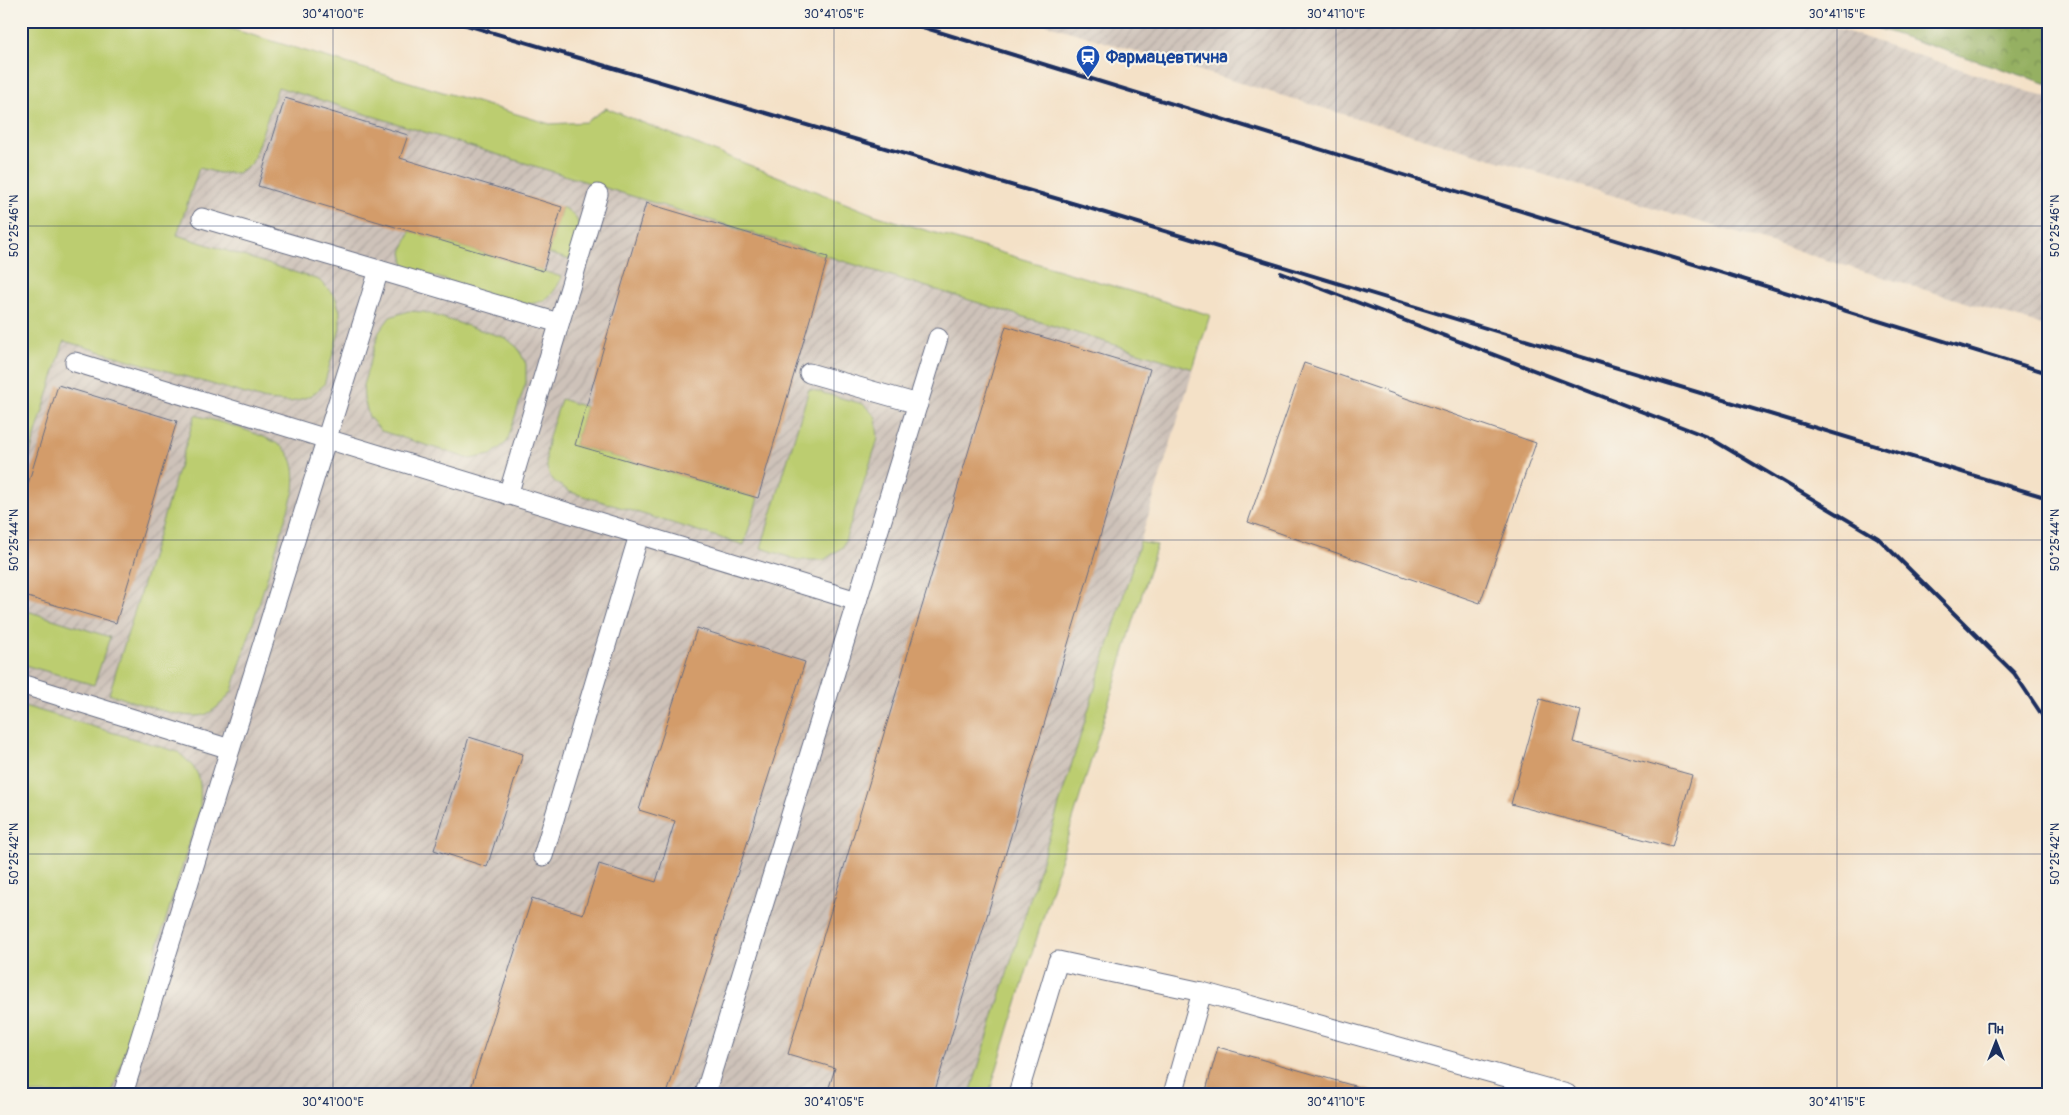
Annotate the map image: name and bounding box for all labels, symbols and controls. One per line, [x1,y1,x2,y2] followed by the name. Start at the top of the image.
[302,7,364,22] text: 30°41'00"E
[804,7,864,22] text: 30°41'05"E
[1307,7,1365,22] text: 30°41'10"E
[1809,7,1865,22] text: 30°41'15"E
[1075,44,1101,78] station icon: Фармацевтична
[1105,46,1228,69] place label: Фармацевтична
[7,195,22,257] text: 50°25'46"N
[2048,195,2063,257] text: 50°25'46"N
[7,509,22,571] text: 50°25'44"N
[2048,509,2063,571] text: 50°25'44"N
[7,823,22,885] text: 50°25'42"N
[2048,823,2063,885] text: 50°25'42"N
[1972,1018,2022,1068] north arrow
[1988,1021,2004,1038] text: Пн
[302,1095,364,1110] text: 30°41'00"E
[804,1095,864,1110] text: 30°41'05"E
[1307,1095,1365,1110] text: 30°41'10"E
[1809,1095,1865,1110] text: 30°41'15"E

